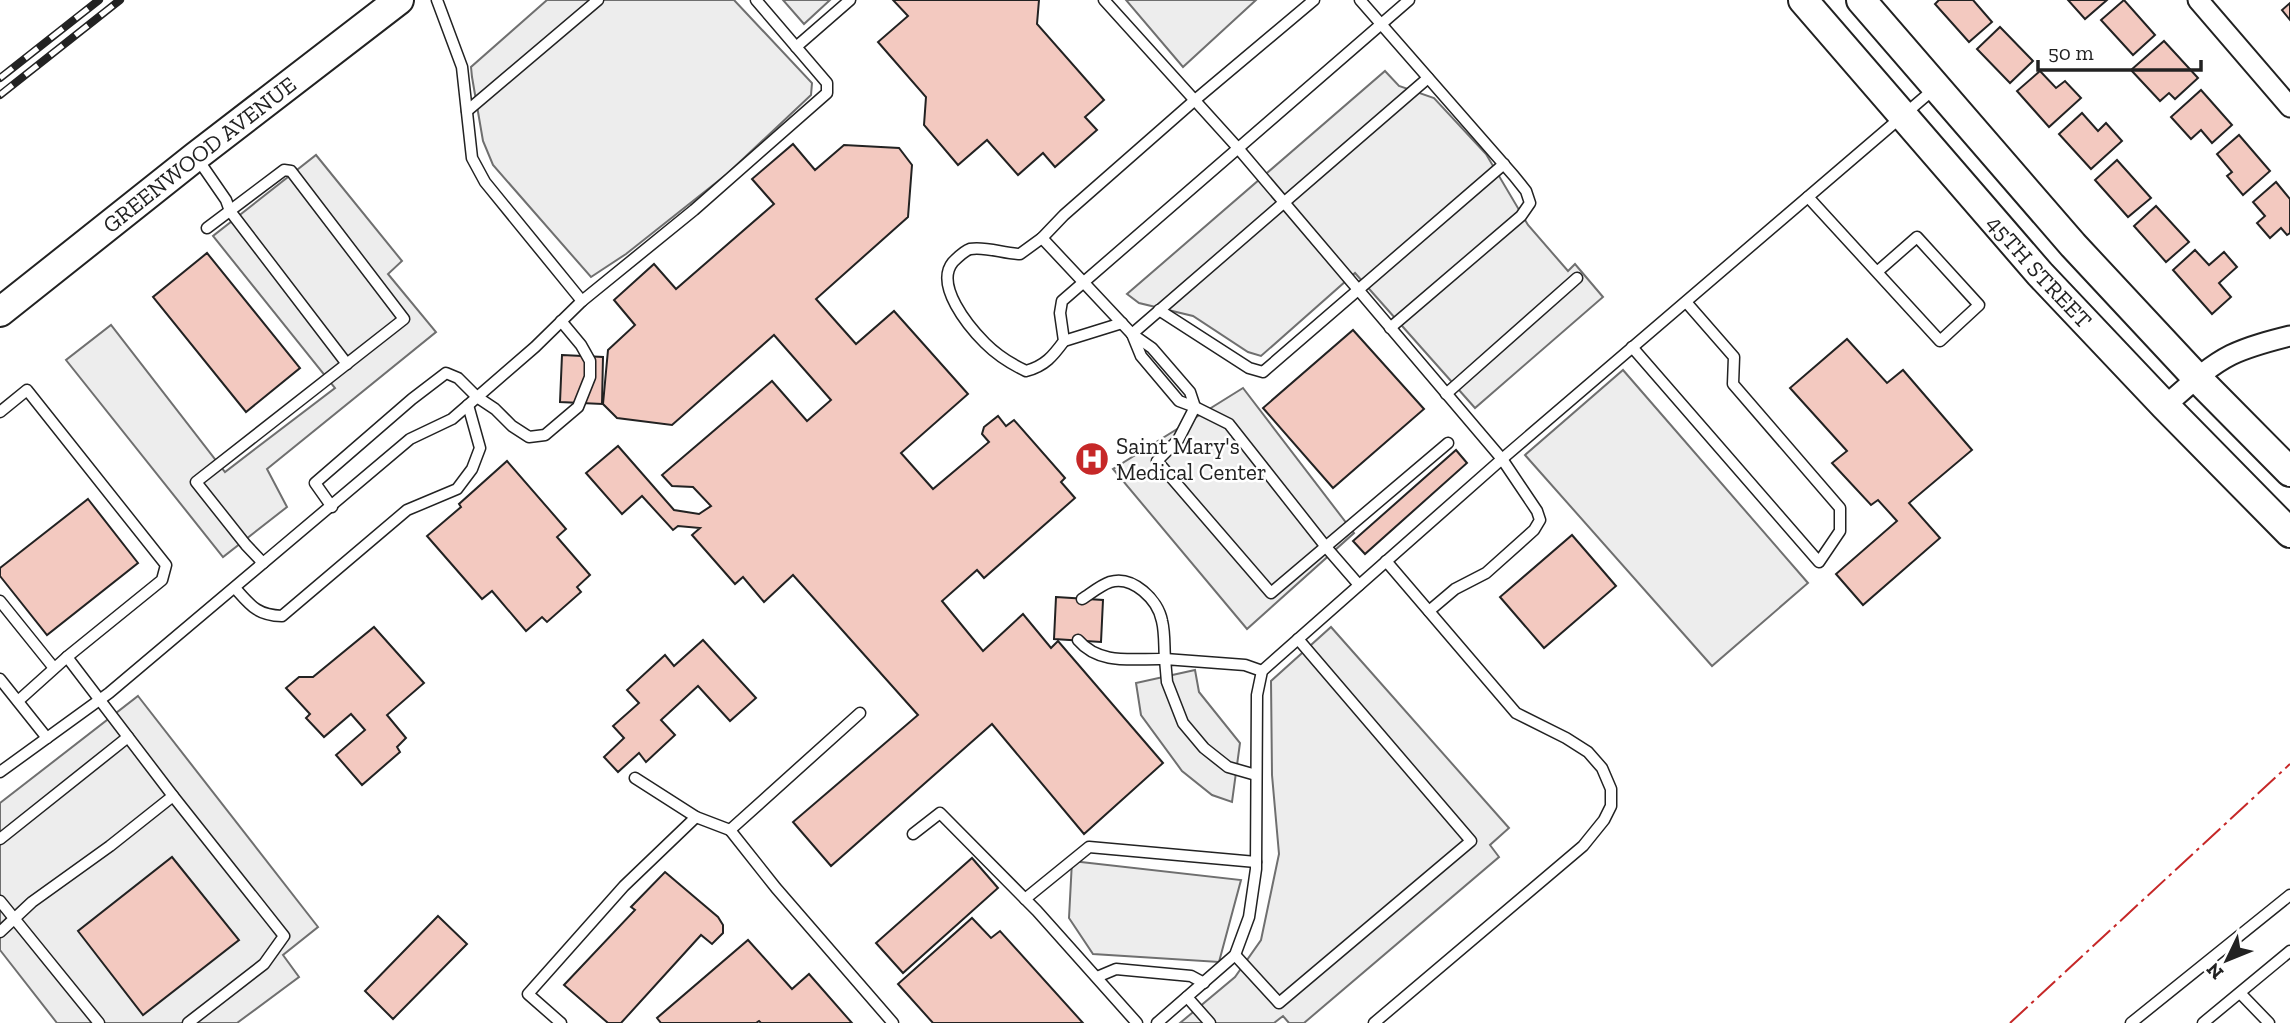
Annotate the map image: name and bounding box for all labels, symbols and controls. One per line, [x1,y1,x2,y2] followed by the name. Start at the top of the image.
[2038,28,2201,72] scale bar
[2048,40,2094,65] text: 50 m
[97,70,302,239] street label: GREENWOOD AVENUE
[1981,209,2098,334] street label: 45TH STREET
[1116,432,1267,486] place label: Saint Mary's Medical Center
[1073,440,1111,478] hospital icon: Saint Mary's Medical Center
[2192,925,2262,995] north arrow
[2202,958,2228,984] text: N

